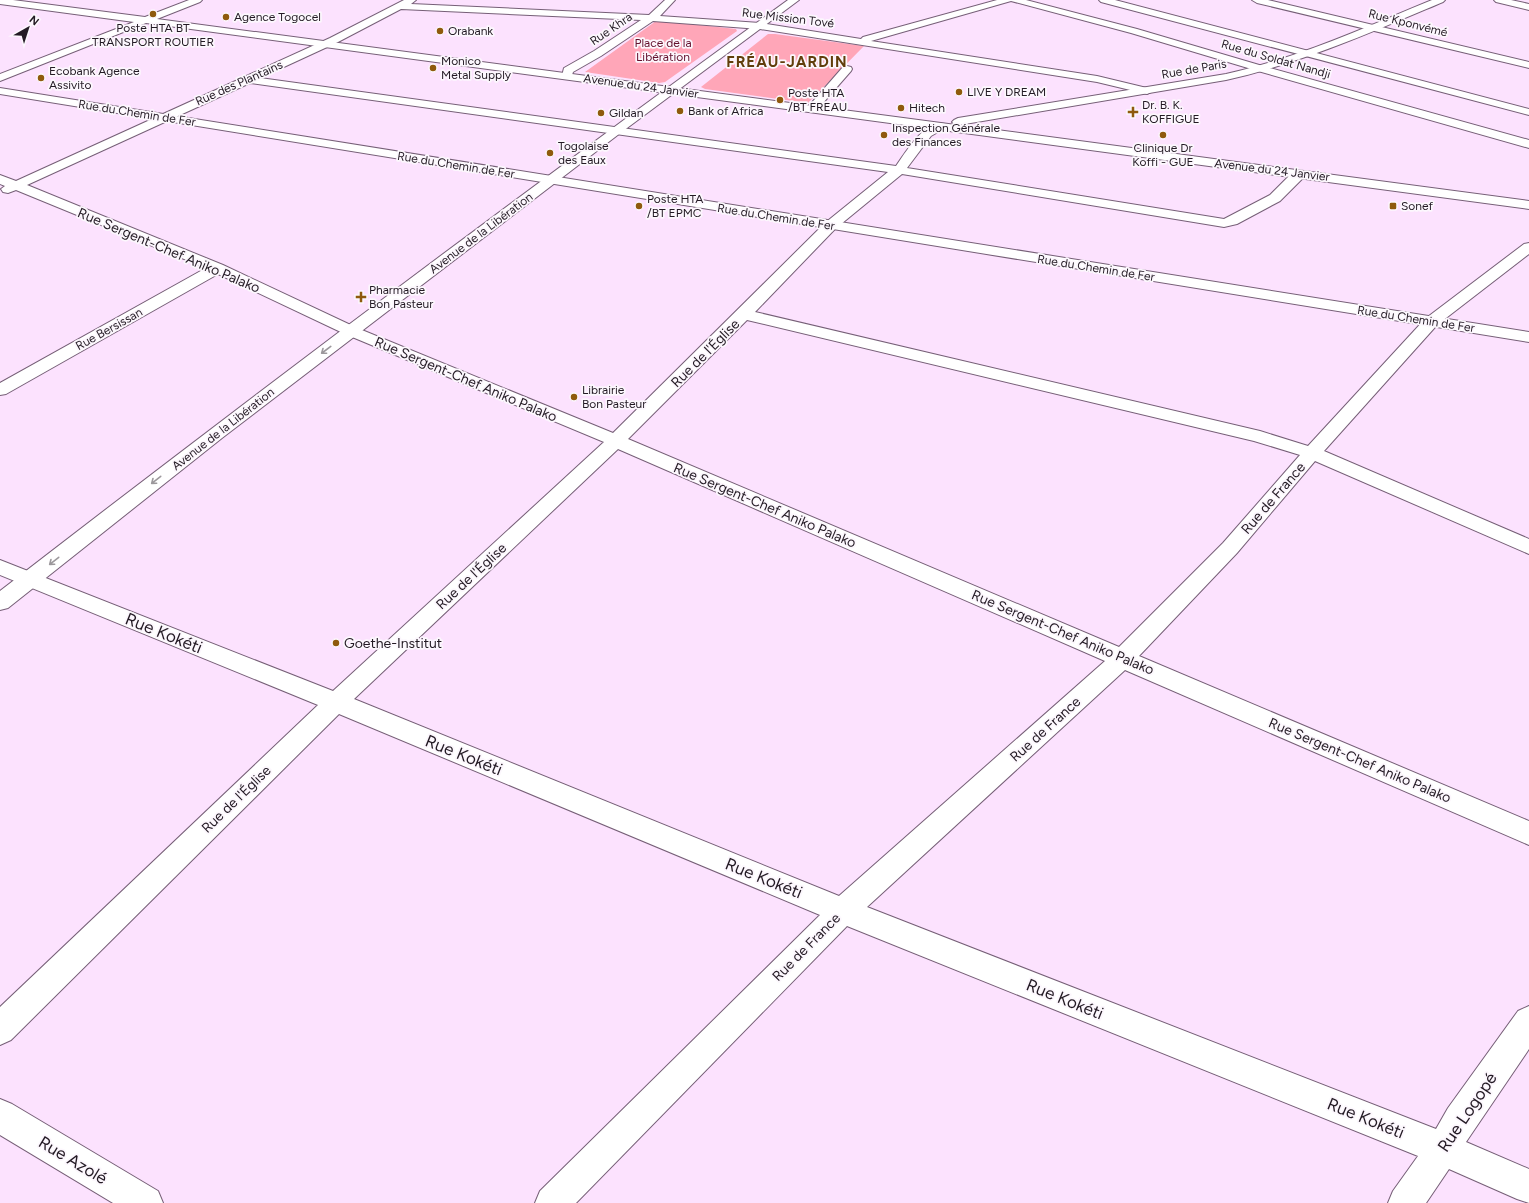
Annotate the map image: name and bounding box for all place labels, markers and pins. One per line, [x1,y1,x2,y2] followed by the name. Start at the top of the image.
[148,9,158,19] marker: Poste HTA BT TRANSPORT ROUTIER
[234,10,321,24] place label: Agence Togocel
[221,12,231,22] marker: Agence Togocel
[92,21,214,49] place label: Poste HTA BT TRANSPORT ROUTIER
[448,24,493,38] place label: Orabank
[435,26,445,36] marker: Orabank
[441,54,512,82] place label: Monico Metal Supply
[428,63,438,73] marker: Monico Metal Supply
[49,64,140,92] place label: Ecobank Agence Assivito
[36,73,46,83] marker: Ecobank Agence Assivito
[967,85,1046,99] place label: LIVE Y DREAM
[788,86,847,114] place label: Poste HTA /BT FREAU
[954,87,964,97] marker: LIVE Y DREAM
[775,95,785,105] marker: Poste HTA /BT FREAU
[1142,98,1200,126] place label: Dr. B. K. KOFFIGUE
[909,101,945,115] place label: Hitech
[896,103,906,113] marker: Hitech
[688,104,763,118] place label: Bank of Africa
[609,106,644,120] place label: Gildan
[675,106,685,116] marker: Bank of Africa
[1127,106,1139,118] marker: Dr. B. K. KOFFIGUE
[596,108,606,118] marker: Gildan
[892,121,1000,149] place label: Inspection Générale des Finances
[879,130,889,140] marker: Inspection Générale des Finances
[1158,130,1168,140] marker: Clinique Dr Koffi - GUE
[558,139,609,167] place label: Togolaise des Eaux
[1132,141,1194,169] place label: Clinique Dr Koffi - GUE
[545,148,555,158] marker: Togolaise des Eaux
[647,192,703,220] place label: Poste HTA /BT EPMC
[1401,199,1434,213] place label: Sonef
[634,201,644,211] marker: Poste HTA /BT EPMC
[1388,201,1398,211] marker: Sonef
[369,283,433,311] place label: Pharmacie Bon Pasteur
[356,292,366,302] marker: Pharmacie Bon Pasteur
[582,383,646,411] place label: Librairie Bon Pasteur
[569,392,579,402] marker: Librairie Bon Pasteur
[344,635,442,652] place label: Goethe-Institut
[331,638,341,648] marker: Goethe-Institut

